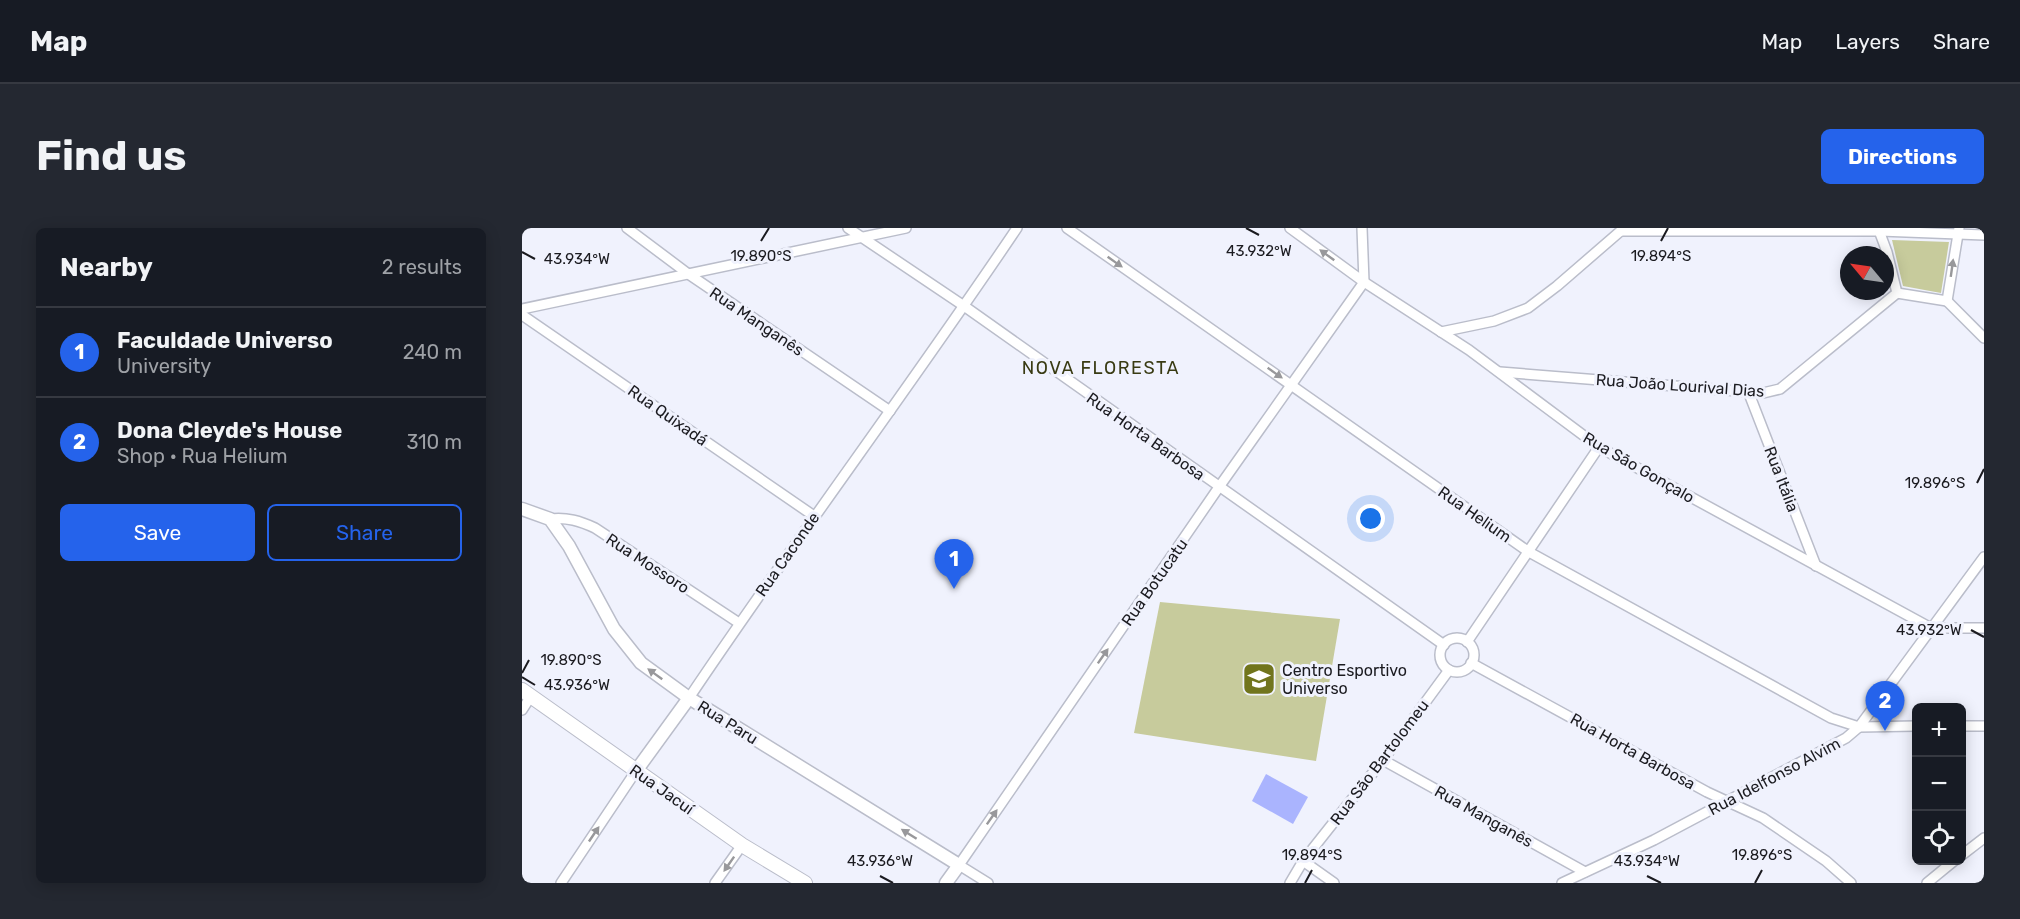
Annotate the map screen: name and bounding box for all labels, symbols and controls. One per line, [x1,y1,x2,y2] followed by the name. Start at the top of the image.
[30,25,87,58] text: Map
[1761,29,1802,54] text: Map
[1835,29,1900,54] text: Layers
[1933,29,1990,54] text: Share
[1821,129,1984,184] button: Directions
[36,131,187,181] text: Find us
[1226,242,1292,260] text: 43.932°W
[1840,246,1894,300] north arrow
[730,247,792,265] text: 19.890°S
[1631,247,1691,265] text: 19.894°S
[1320,249,1336,261] one-way arrow
[544,250,610,268] text: 43.934°W
[60,252,153,283] text: Nearby
[382,255,462,279] text: 2 results
[1108,255,1123,267] one-way arrow
[1947,258,1956,277] one-way arrow
[706,283,807,360] street label: Rua Manganês
[117,327,333,354] text: Faculdade Universo
[75,340,84,364] text: 1
[403,340,462,364] text: 240 m
[117,354,211,378] text: University
[1022,357,1180,379] district label: NOVA FLORESTA
[1267,367,1283,379] one-way arrow
[1595,370,1765,401] street label: Rua João Lourival Dias
[624,381,711,450] street label: Rua Quixadá
[1083,389,1208,484] street label: Rua Horta Barbosa
[117,417,342,444] text: Dona Cleyde's House
[1580,428,1698,507] street label: Rua São Gonçalo
[73,430,86,454] text: 2
[406,430,462,454] text: 310 m
[117,444,288,468] text: Shop · Rua Helium
[1760,444,1803,515] street label: Rua Itália
[1905,474,1965,492] text: 19.896°S
[1435,482,1515,547] street label: Rua Helium
[60,504,255,561] button: Save
[267,504,462,561] button: Share
[1356,504,1385,533] your location
[751,508,823,600] street label: Rua Caconde
[603,529,693,597] street label: Rua Mossoro
[1117,535,1191,630] street label: Rua Botucatu
[934,540,974,589] pin: 1
[1896,621,1962,639] text: 43.932°W
[1097,648,1108,664] one-way arrow
[540,651,602,669] text: 19.890°S
[1241,661,1277,697] school or university icon: Centro Esportivo Universo
[1282,661,1407,698] place label: Centro Esportivo Universo
[648,668,664,680] one-way arrow
[544,676,610,694] text: 43.936°W
[1866,682,1904,731] pin: 2
[694,696,761,748] street label: Rua Paru
[1326,696,1433,829] street label: Rua São Bartolomeu
[1912,703,1966,865] map controls
[1912,703,1966,757] button: +
[1567,709,1699,794] street label: Rua Horta Barbosa
[1705,734,1844,819] street label: Rua Idelfonso Alvim
[1912,757,1966,811] button: −
[626,760,698,819] street label: Rua Jacuí
[1431,782,1536,851] street label: Rua Manganês
[986,809,998,825] one-way arrow
[1912,811,1966,865] button: locate
[588,827,600,843] one-way arrow
[901,829,917,840] one-way arrow
[1282,846,1342,864] text: 19.894°S
[1732,846,1792,864] text: 19.896°S
[847,852,913,870] text: 43.936°W
[1614,852,1680,870] text: 43.934°W
[723,856,735,871] one-way arrow

